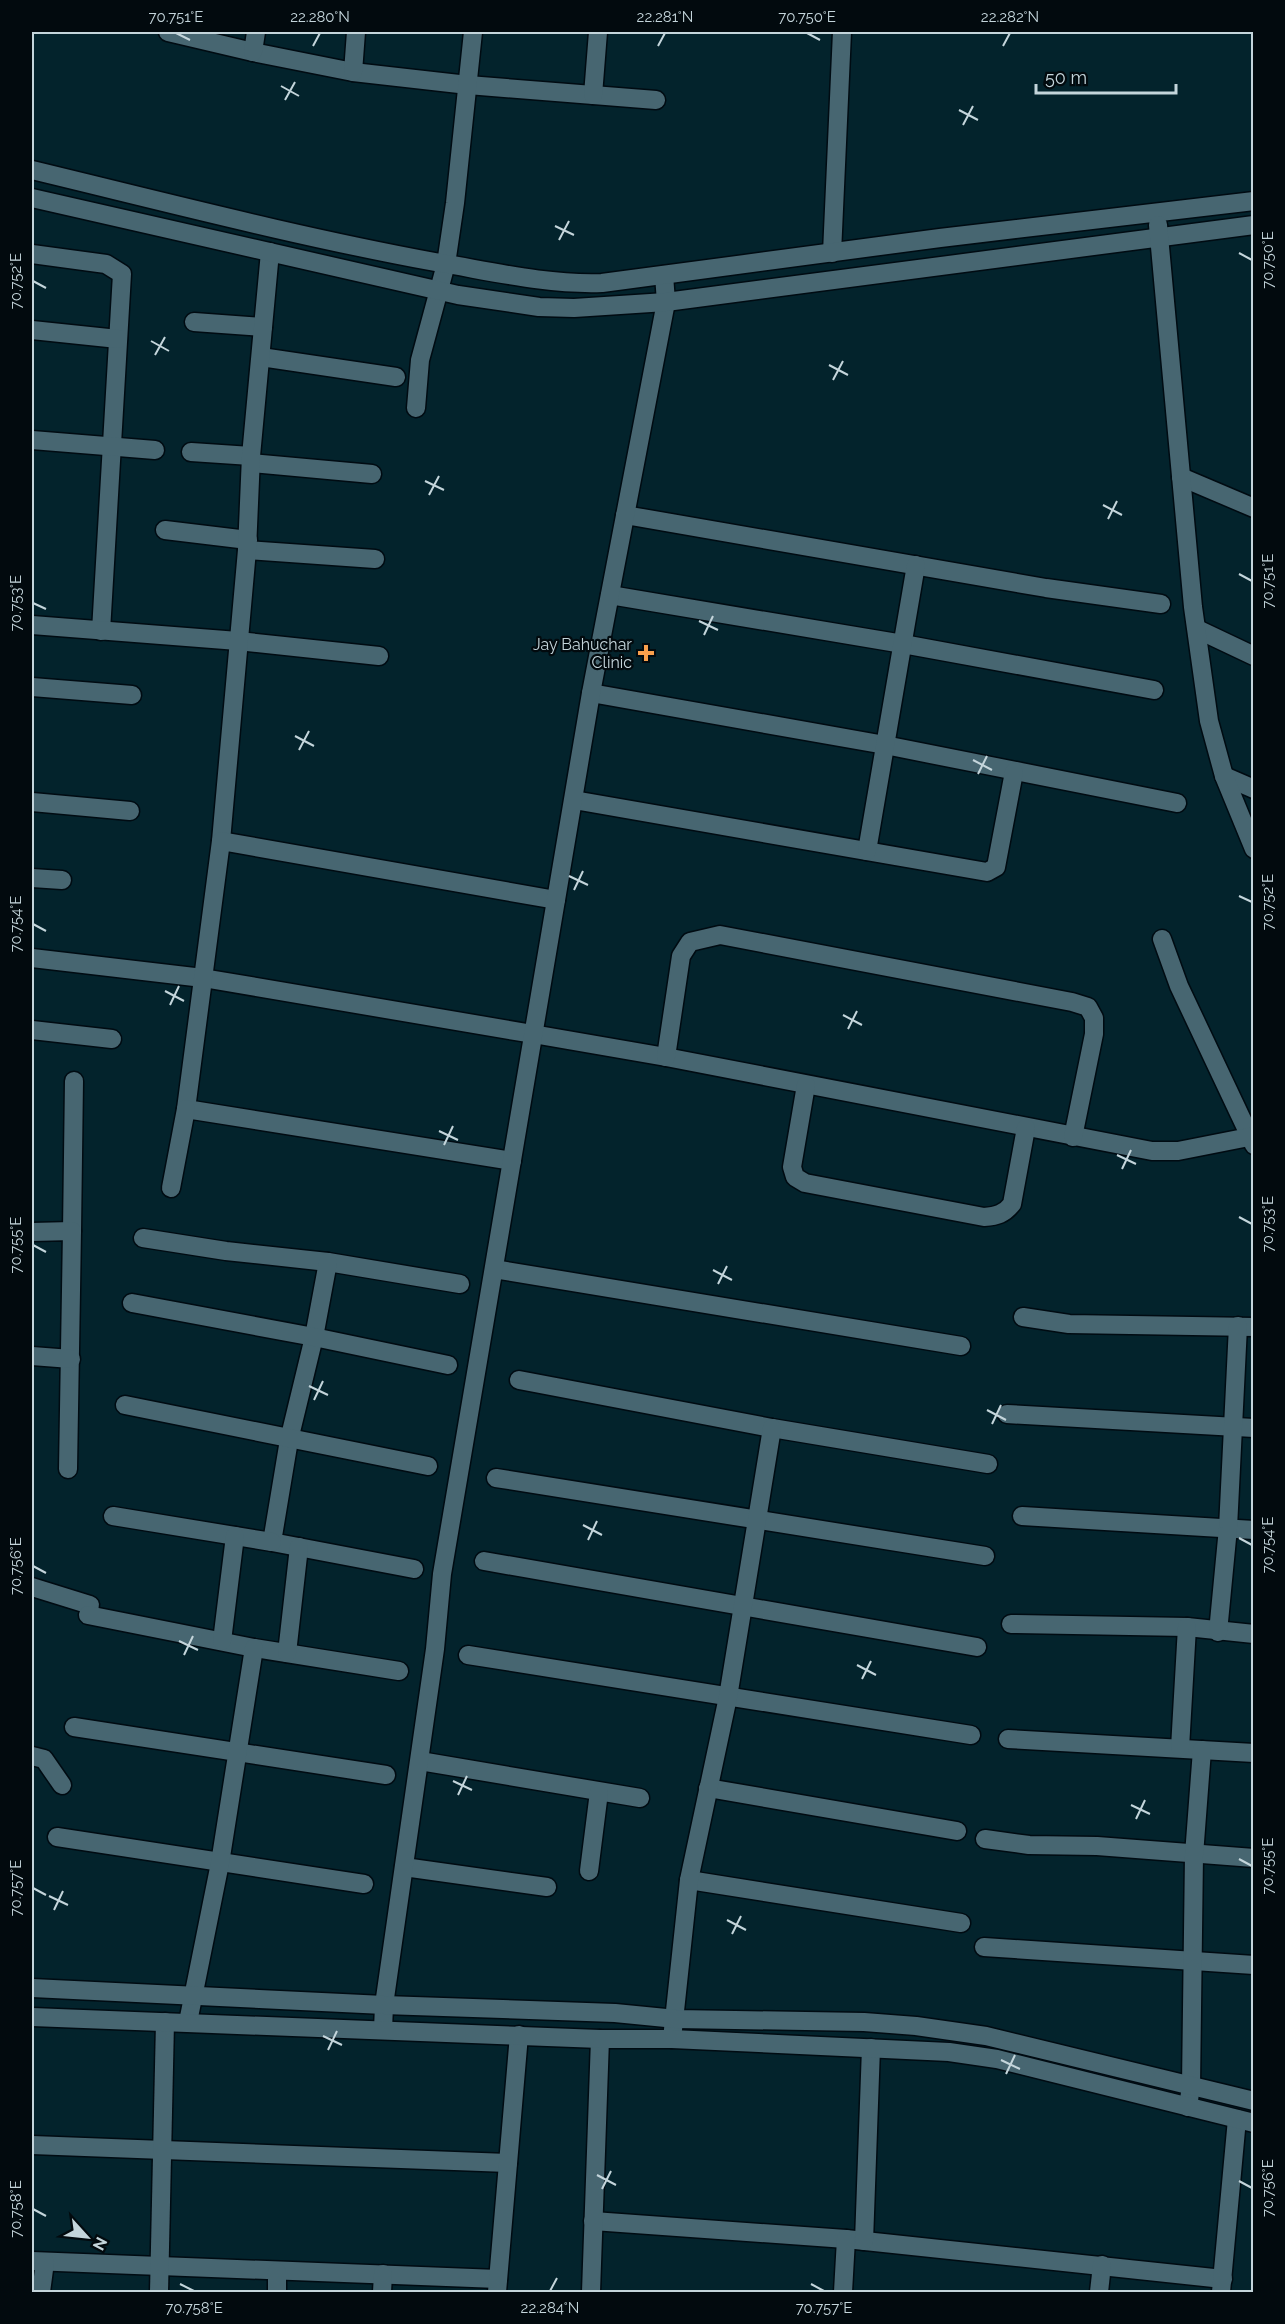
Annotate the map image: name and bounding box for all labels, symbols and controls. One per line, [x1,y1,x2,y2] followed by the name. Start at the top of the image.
[149,8,203,26] text: 70.751°E
[290,8,350,26] text: 22.280°N
[637,8,693,26] text: 22.281°N
[778,8,836,26] text: 70.750°E
[981,8,1039,26] text: 22.282°N
[1036,57,1176,95] scale bar
[1045,67,1087,88] text: 50 m
[1259,231,1277,289] text: 70.750°E
[7,253,25,309] text: 70.752°E
[1259,554,1277,608] text: 70.751°E
[7,575,25,631] text: 70.753°E
[533,635,632,672] place label: Jay Bahuchar Clinic
[637,644,655,662] marker: Jay Bahuchar Clinic
[1259,874,1277,930] text: 70.752°E
[7,896,25,952] text: 70.754°E
[1259,1196,1277,1252] text: 70.753°E
[7,1217,25,1273] text: 70.755°E
[1259,1517,1277,1573] text: 70.754°E
[7,1537,25,1595] text: 70.756°E
[1259,1838,1277,1894] text: 70.755°E
[7,1860,25,1916] text: 70.757°E
[1259,2159,1277,2217] text: 70.756°E
[7,2180,25,2238] text: 70.758°E
[57,2207,117,2267] north arrow
[89,2234,111,2253] text: N
[165,2299,223,2317] text: 70.758°E
[521,2299,579,2317] text: 22.284°N
[796,2299,852,2317] text: 70.757°E

